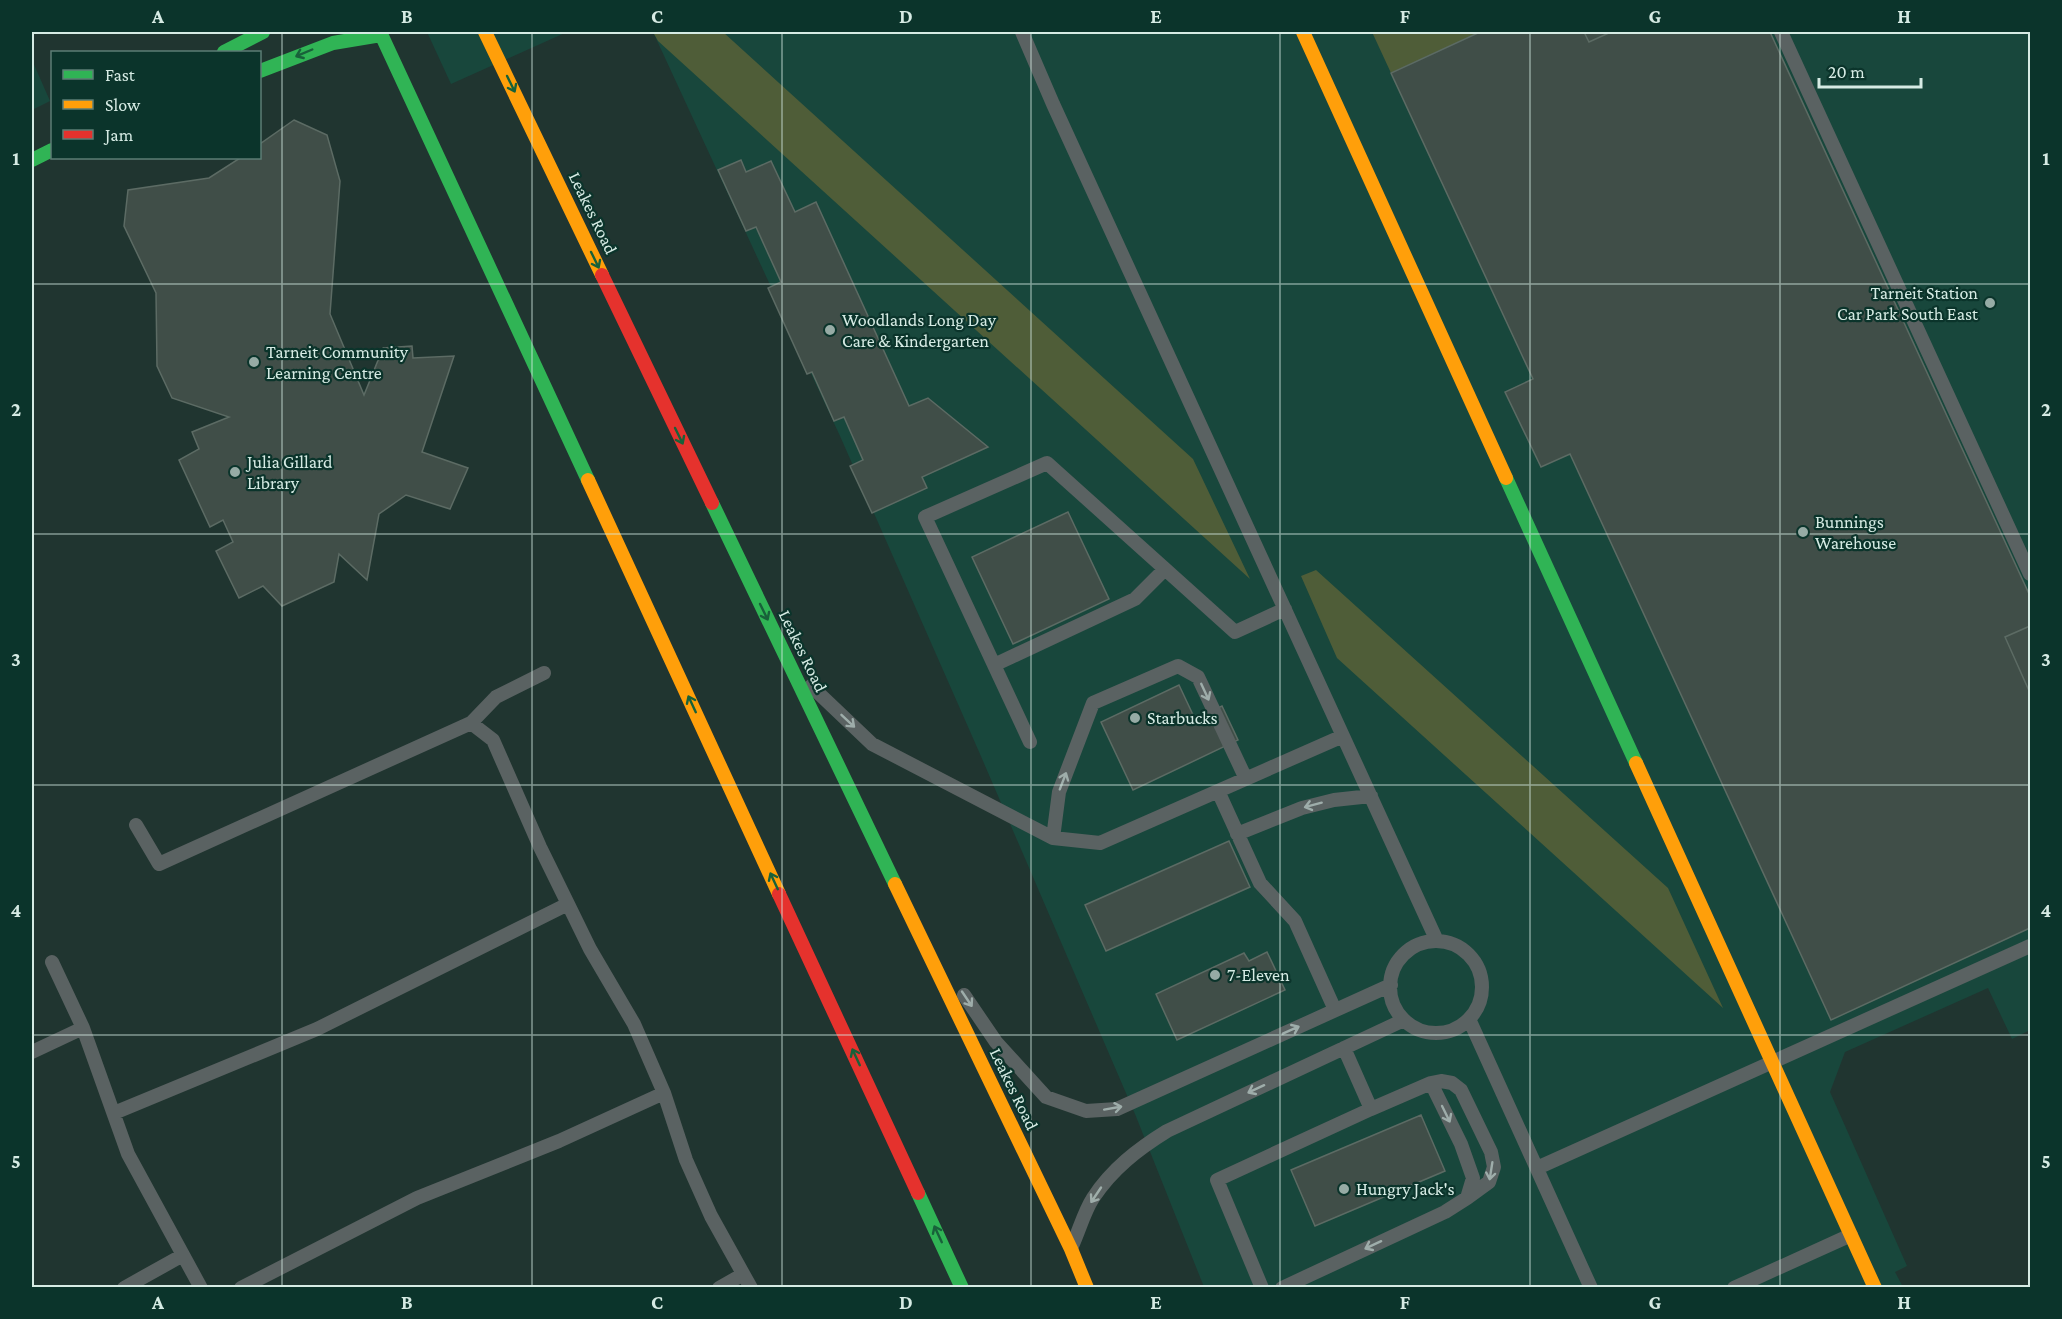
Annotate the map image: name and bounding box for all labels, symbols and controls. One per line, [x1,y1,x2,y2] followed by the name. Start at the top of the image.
[151,5,165,27] text: A
[401,5,413,27] text: B
[651,5,663,27] text: C
[899,5,913,27] text: D
[1150,5,1162,27] text: E
[1400,5,1411,27] text: F
[1649,5,1662,27] text: G
[1897,5,1911,27] text: H
[296,47,314,59] one-way arrow
[51,51,261,159] legend
[1819,51,1921,89] scale bar
[1828,62,1865,82] text: 20 m
[105,65,136,85] text: Fast
[505,75,517,93] one-way arrow
[105,95,141,115] text: Slow
[103,125,134,145] text: Jam
[12,147,20,169] text: 1
[2042,147,2050,169] text: 1
[565,169,622,258] street label: Leakes Road
[590,251,602,269] one-way arrow
[1837,283,1979,324] place label: Tarneit Station Car Park South East
[1983,296,1997,310] marker: Tarneit Station Car Park South East
[842,310,997,351] place label: Woodlands Long Day Care & Kindergarten
[823,323,837,337] marker: Woodlands Long Day Care & Kindergarten
[266,342,409,383] place label: Tarneit Community Learning Centre
[247,355,261,369] marker: Tarneit Community Learning Centre
[11,398,21,420] text: 2
[2041,398,2051,420] text: 2
[674,426,686,444] one-way arrow
[245,452,333,493] place label: Julia Gillard Library
[228,465,242,479] marker: Julia Gillard Library
[1815,512,1896,553] place label: Bunnings Warehouse
[1796,525,1810,539] marker: Bunnings Warehouse
[758,602,770,620] one-way arrow
[775,607,832,696] street label: Leakes Road
[11,648,21,670] text: 3
[2041,648,2051,670] text: 3
[1200,682,1212,700] one-way arrow
[686,695,697,713] one-way arrow
[1147,708,1218,728] place label: Starbucks
[1128,711,1142,725] marker: Starbucks
[840,714,855,728] one-way arrow
[1059,772,1070,791] one-way arrow
[1304,800,1323,811] one-way arrow
[768,872,779,890] one-way arrow
[11,899,22,921] text: 4
[2041,899,2052,921] text: 4
[1227,965,1290,985] place label: 7-Eleven
[1208,968,1222,982] marker: 7-Eleven
[961,991,973,1007] one-way arrow
[1281,1024,1299,1036] one-way arrow
[986,1045,1043,1134] street label: Leakes Road
[850,1049,861,1067] one-way arrow
[1247,1084,1265,1096] one-way arrow
[1102,1102,1122,1113] one-way arrow
[1441,1105,1453,1123] one-way arrow
[11,1150,21,1172] text: 5
[2041,1150,2051,1172] text: 5
[1485,1161,1496,1180] one-way arrow
[1356,1179,1455,1199] place label: Hungry Jack's
[1337,1182,1351,1196] marker: Hungry Jack's
[1090,1187,1102,1203] one-way arrow
[931,1226,943,1244] one-way arrow
[1365,1240,1383,1252] one-way arrow
[151,1291,165,1313] text: A
[401,1291,413,1313] text: B
[651,1291,663,1313] text: C
[899,1291,913,1313] text: D
[1150,1291,1162,1313] text: E
[1400,1291,1411,1313] text: F
[1649,1291,1662,1313] text: G
[1897,1291,1911,1313] text: H

